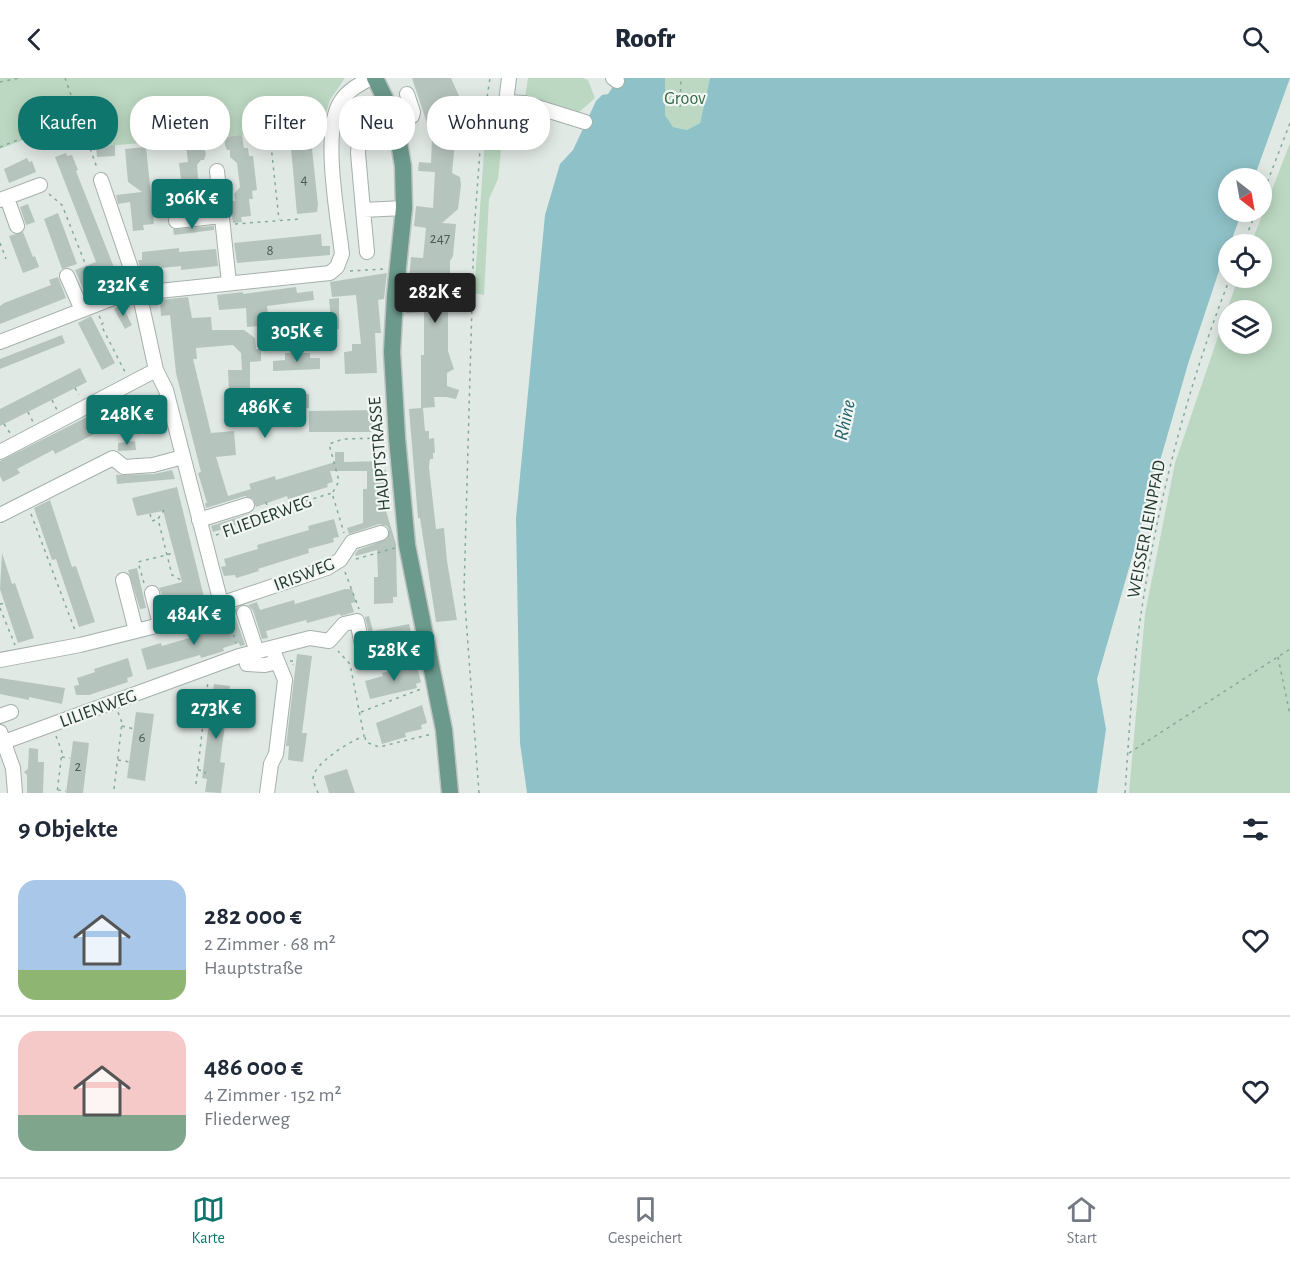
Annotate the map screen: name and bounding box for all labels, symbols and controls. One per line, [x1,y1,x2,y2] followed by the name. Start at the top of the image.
[18,23,51,56] icon: back
[1239,23,1272,56] icon: search
[615,25,675,52] text: Roofr
[664,90,706,108] park label: Groov
[18,96,118,150] chip: Kaufen
[130,96,230,150] chip: Mieten
[242,96,327,150] chip: Filter
[339,96,415,150] chip: Neu
[427,96,550,150] chip: Wohnung
[1218,168,1272,222] north arrow
[1218,168,1272,354] map controls
[300,172,308,187] house number: 4
[143,179,241,230] pin: 306K €
[166,188,218,208] text: 306K €
[430,231,450,246] house number: 247
[1218,234,1272,288] button: locate
[266,243,274,258] house number: 8
[74,266,172,317] pin: 232K €
[386,273,484,324] pin: 282K €
[97,275,149,295] text: 232K €
[409,282,461,302] text: 282K €
[1218,300,1272,354] button: layers
[248,312,346,363] pin: 305K €
[271,321,323,341] text: 305K €
[216,388,314,439] pin: 486K €
[78,395,176,446] pin: 248K €
[366,396,394,512] street label: HAUPTSTRASSE
[238,397,292,417] text: 486K €
[831,398,859,442] water label: Rhine
[100,404,154,424] text: 248K €
[1125,459,1169,600] street label: WEISSER LEINPFAD
[220,492,315,541] street label: FLIEDERWEG
[272,555,337,595] street label: IRISWEG
[145,595,243,646] pin: 484K €
[167,604,221,624] text: 484K €
[345,631,443,682] pin: 528K €
[368,640,420,660] text: 528K €
[57,687,139,731] street label: LILIENWEG
[167,689,265,740] pin: 273K €
[191,698,241,718] text: 273K €
[138,730,146,745] house number: 6
[75,759,82,774] house number: 2
[1239,813,1272,846] icon: filters
[18,816,118,842] text: 9 Objekte
[204,903,302,929] text: 282 000 €
[66,904,138,976] icon: home
[1239,924,1272,957] icon: heart
[204,934,336,954] text: 2 Zimmer · 68 m²
[204,958,303,978] text: Hauptstraße
[204,1054,303,1080] text: 486 000 €
[66,1055,138,1127] icon: home
[1239,1075,1272,1108] icon: heart
[204,1085,342,1105] text: 4 Zimmer · 152 m²
[204,1109,290,1129] text: Fliederweg
[192,1193,225,1248] tab: Karte
[608,1193,682,1248] tab: Gespeichert
[1065,1193,1098,1248] tab: Start

